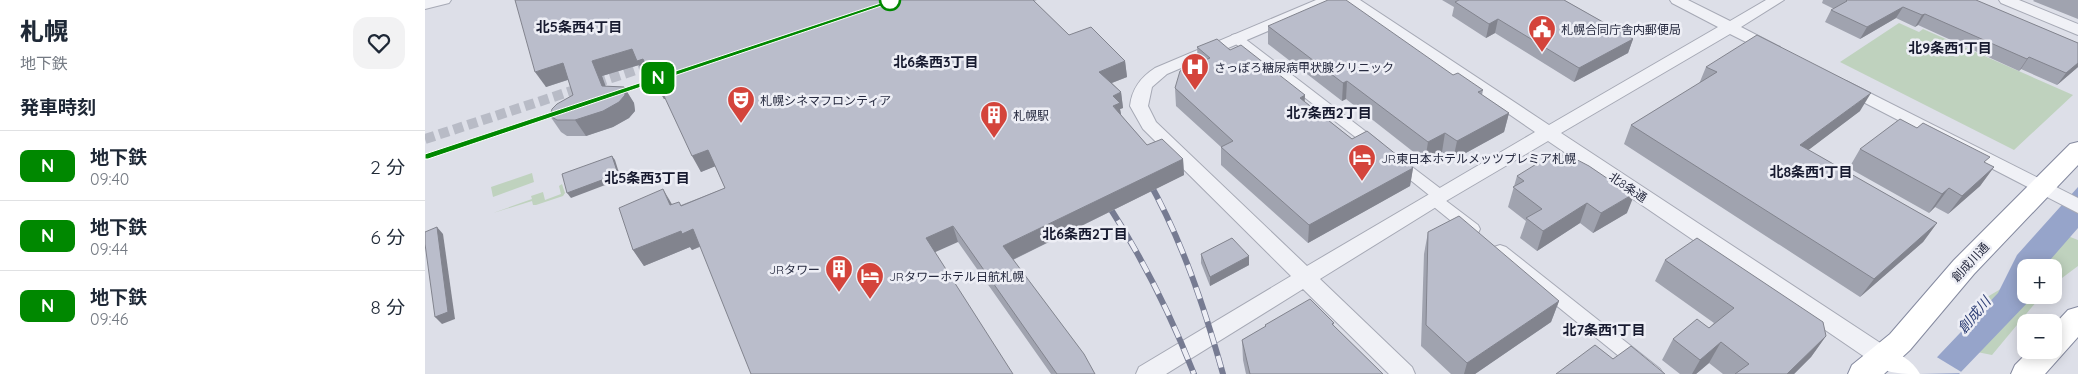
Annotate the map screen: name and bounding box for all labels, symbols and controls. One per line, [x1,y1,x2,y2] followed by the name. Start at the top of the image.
[879,0,901,11] unlabelled marker
[1527,14,1557,53] public building icon: 札幌合同庁舎内郵便局
[20,16,68,46] text: 札幌
[353,17,405,69] button: heart
[536,18,622,36] district label: 北5条西4丁目
[1561,22,1681,37] place label: 札幌合同庁舎内郵便局
[1908,39,1992,57] district label: 北9条西1丁目
[1180,52,1210,91] hospital icon: さっぽろ糖尿病甲状腺クリニック
[20,53,68,73] text: 地下鉄
[893,53,979,71] district label: 北6条西3丁目
[1214,60,1394,75] place label: さっぽろ糖尿病甲状腺クリニック
[642,62,674,94] line badge: N
[651,66,665,89] text: N
[726,85,756,124] theatre icon: 札幌シネマフロンティア
[760,93,891,108] place label: 札幌シネマフロンティア
[20,95,96,119] text: 発車時刻
[979,100,1009,139] building icon: 札幌駅
[1286,104,1372,122] district label: 北7条西2丁目
[1013,108,1049,123] place label: 札幌駅
[1347,143,1377,182] hotel icon: JR東日本ホテルメッツプレミア札幌
[90,145,147,169] text: 地下鉄
[1381,151,1576,166] place label: JR東日本ホテルメッツプレミア札幌
[41,154,54,177] text: N
[370,155,405,179] text: 2 分
[1769,163,1853,181] district label: 北8条西1丁目
[90,169,129,189] text: 09:40
[604,169,690,187] district label: 北5条西3丁目
[1606,169,1650,205] street label: 北8条通
[90,215,147,239] text: 地下鉄
[41,224,54,247] text: N
[371,225,405,249] text: 6 分
[1042,225,1128,243] district label: 北6条西2丁目
[90,239,128,259] text: 09:44
[1948,239,1992,285] street label: 創成川通
[824,254,854,293] building icon: JRタワー
[2017,259,2062,359] map controls
[2017,259,2062,304] button: +
[855,261,885,300] hotel icon: JRタワーホテル日航札幌
[769,262,820,277] place label: JRタワー
[889,269,1024,284] place label: JRタワーホテル日航札幌
[90,285,147,309] text: 地下鉄
[1954,292,1996,337] water label: 創成川
[41,294,54,317] text: N
[371,295,405,319] text: 8 分
[90,309,128,329] text: 09:46
[2017,314,2062,359] button: −
[1562,321,1646,339] district label: 北7条西1丁目

